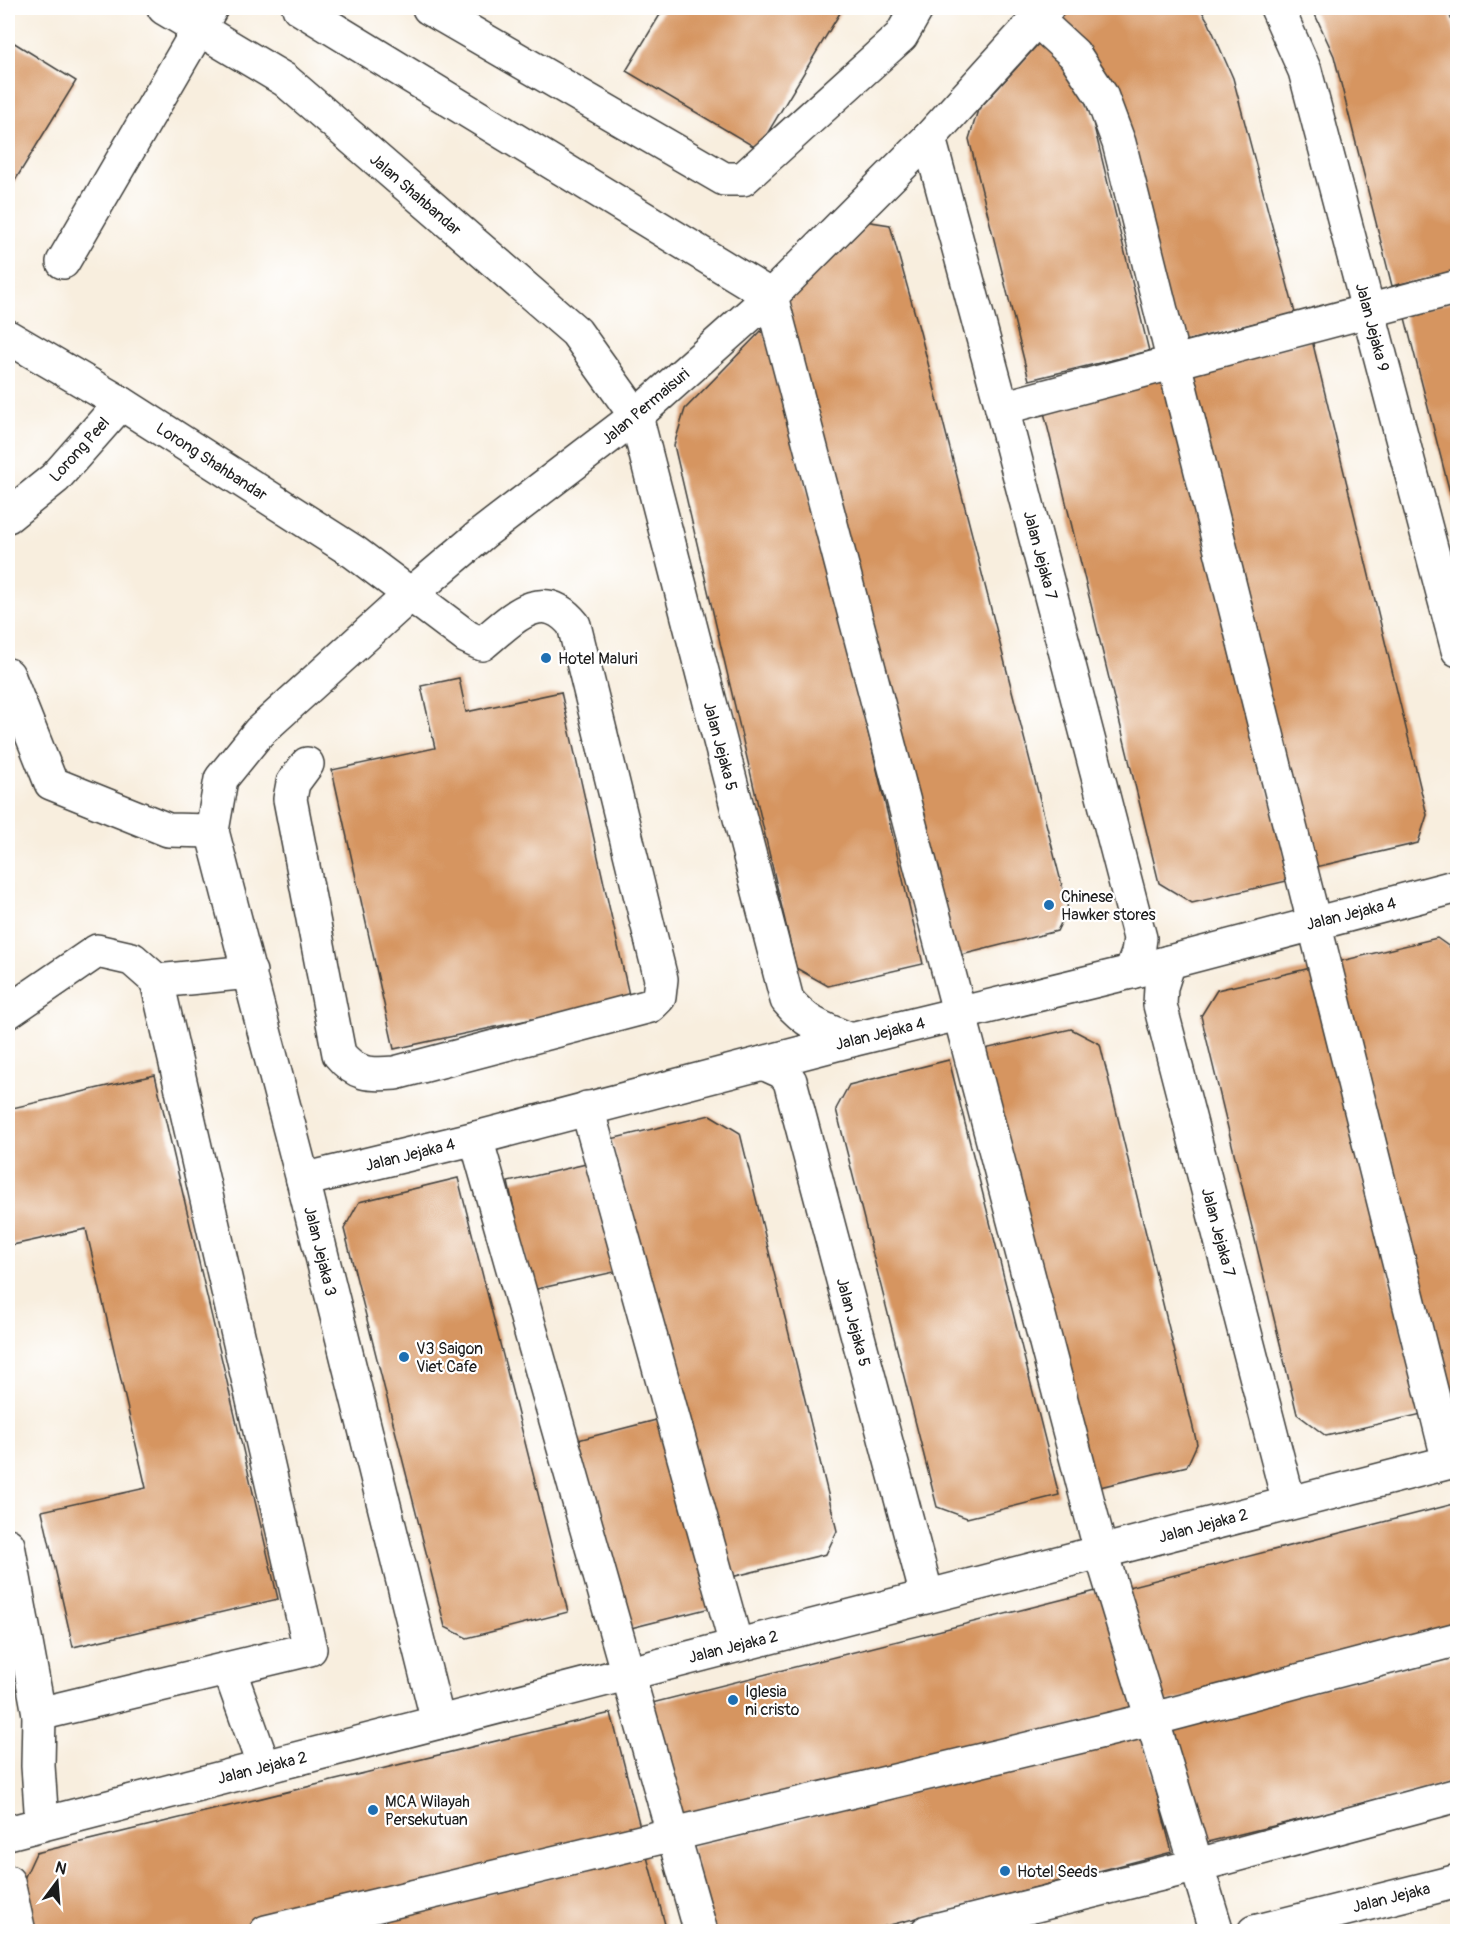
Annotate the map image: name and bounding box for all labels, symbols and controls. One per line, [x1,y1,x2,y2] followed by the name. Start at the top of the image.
[365,149,466,240] street label: Jalan Shahbandar
[1351,281,1393,374] street label: Jalan Jejaka 9
[598,364,694,449] street label: Jalan Permaisuri
[45,413,114,486] street label: Lorong Peel
[152,418,271,505] street label: Lorong Shahbandar
[1019,509,1062,602] street label: Jalan Jejaka 7
[558,649,638,669] place label: Hotel Maluri
[539,651,553,665] marker: Hotel Maluri
[699,700,742,793] street label: Jalan Jejaka 5
[1061,887,1156,925] place label: Chinese Hawker stores
[1304,893,1398,935] street label: Jalan Jejaka 4
[1042,898,1056,912] marker: Chinese Hawker stores
[833,1013,927,1055] street label: Jalan Jejaka 4
[363,1134,457,1176] street label: Jalan Jejaka 4
[1197,1186,1240,1279] street label: Jalan Jejaka 7
[299,1204,341,1298] street label: Jalan Jejaka 3
[832,1276,875,1369] street label: Jalan Jejaka 5
[416,1339,483,1377] place label: V3 Saigon Viet Cafe
[397,1350,411,1364] marker: V3 Saigon Viet Cafe
[1156,1504,1250,1547] street label: Jalan Jejaka 2
[686,1626,780,1668] street label: Jalan Jejaka 2
[745,1682,800,1720] place label: Iglesia ni cristo
[726,1693,740,1707] marker: Iglesia ni cristo
[215,1747,309,1789] street label: Jalan Jejaka 2
[385,1792,470,1830] place label: MCA Wilayah Persekutuan
[366,1803,380,1817] marker: MCA Wilayah Persekutuan
[27,1852,87,1912] north arrow
[53,1857,69,1880] text: N
[1017,1862,1097,1882] place label: Hotel Seeds
[998,1864,1012,1878] marker: Hotel Seeds
[1350,1879,1432,1917] street label: Jalan Jejaka

